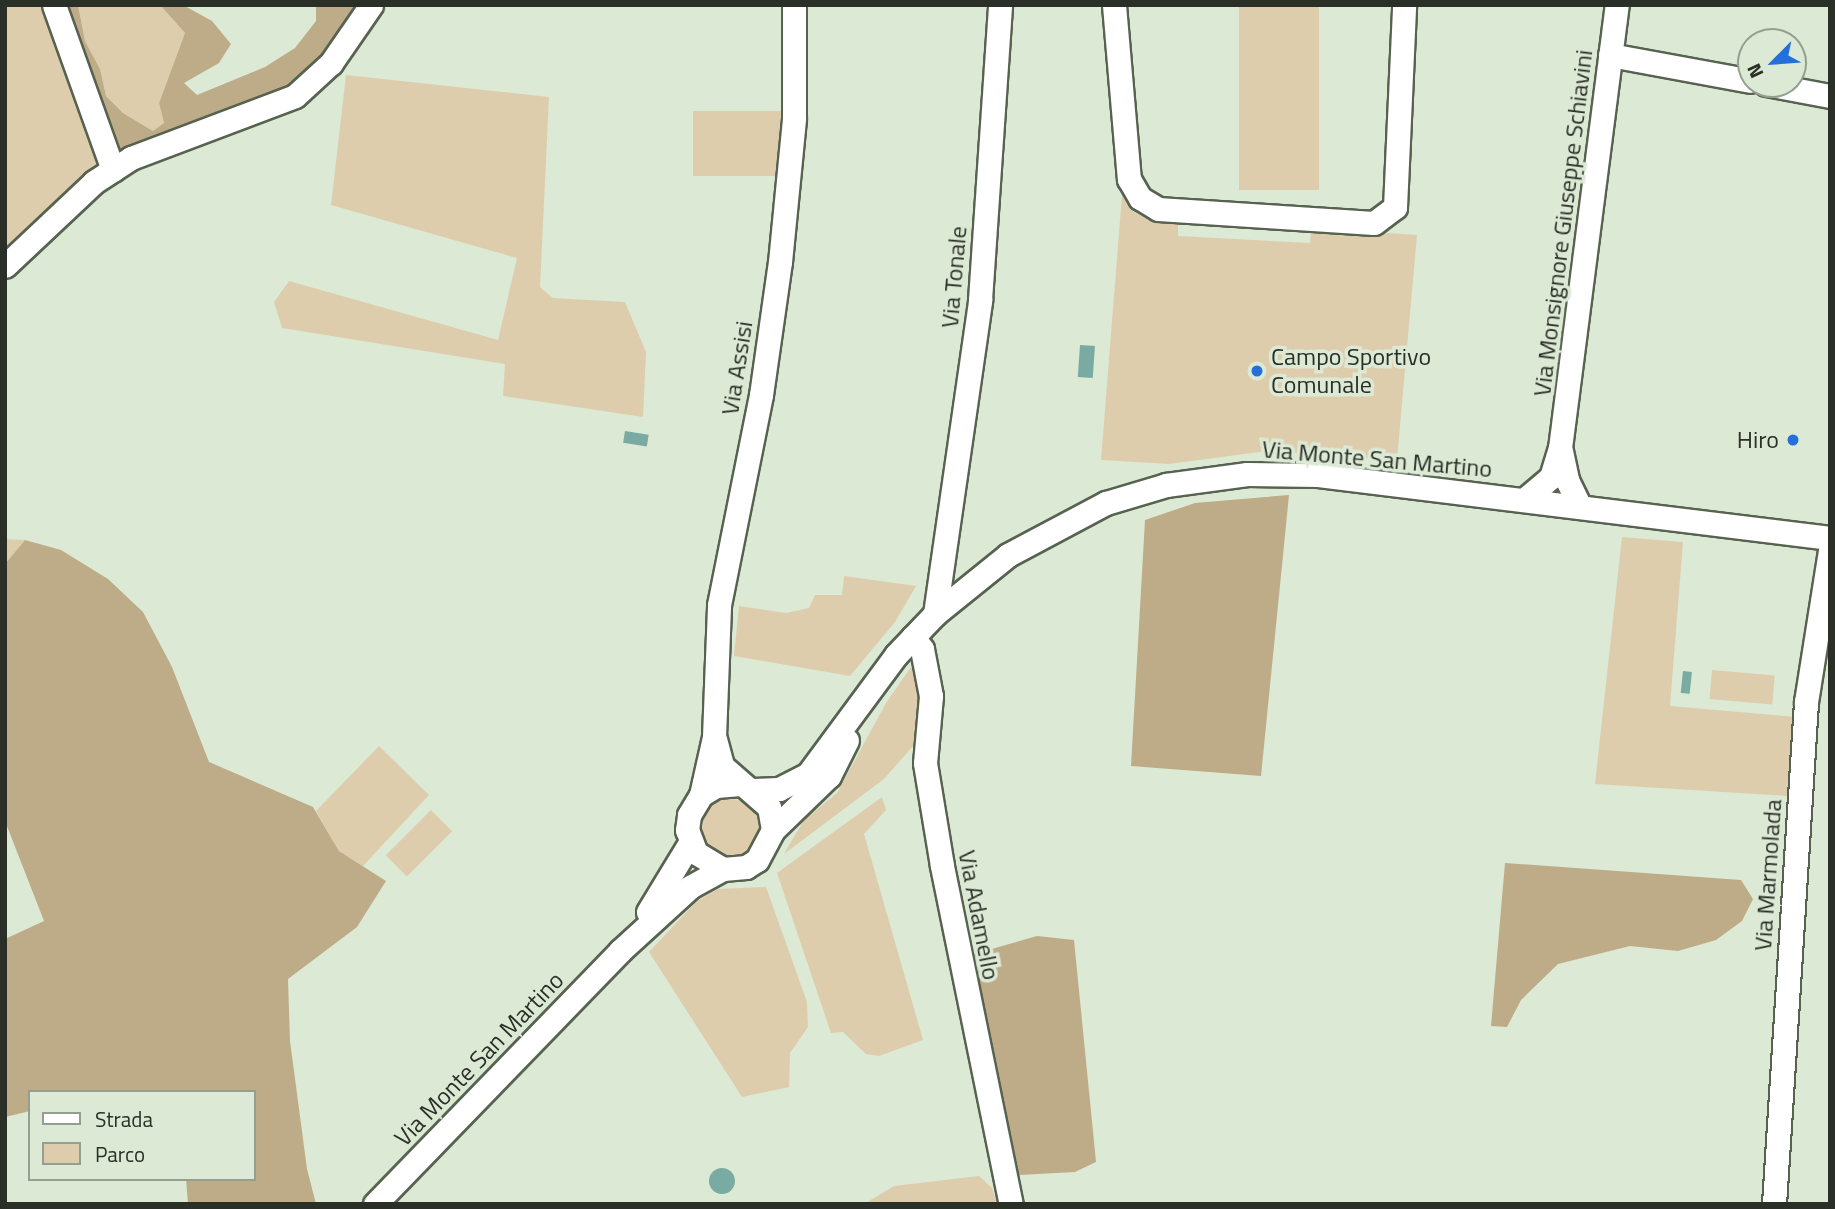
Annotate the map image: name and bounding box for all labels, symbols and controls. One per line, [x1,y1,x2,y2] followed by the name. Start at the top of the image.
[1737,28,1807,98] north arrow
[1527,48,1599,398] street label: Via Monsignore Giuseppe Schiavini
[1738,59,1770,83] text: N
[935,225,973,329] street label: Via Tonale
[715,319,759,417] street label: Via Assisi
[1271,343,1431,399] place label: Campo Sportivo Comunale
[1249,363,1265,379] marker: Campo Sportivo Comunale
[1737,426,1779,454] place label: Hiro
[1785,432,1801,448] marker: Hiro
[1261,435,1493,483] street label: Via Monte San Martino
[1748,798,1788,952] street label: Via Marmolada
[952,848,1006,982] street label: Via Adamello
[388,966,570,1152] street label: Via Monte San Martino
[28,1090,256,1181] legend
[95,1103,153,1135] text: Strada
[95,1138,145,1170] text: Parco

